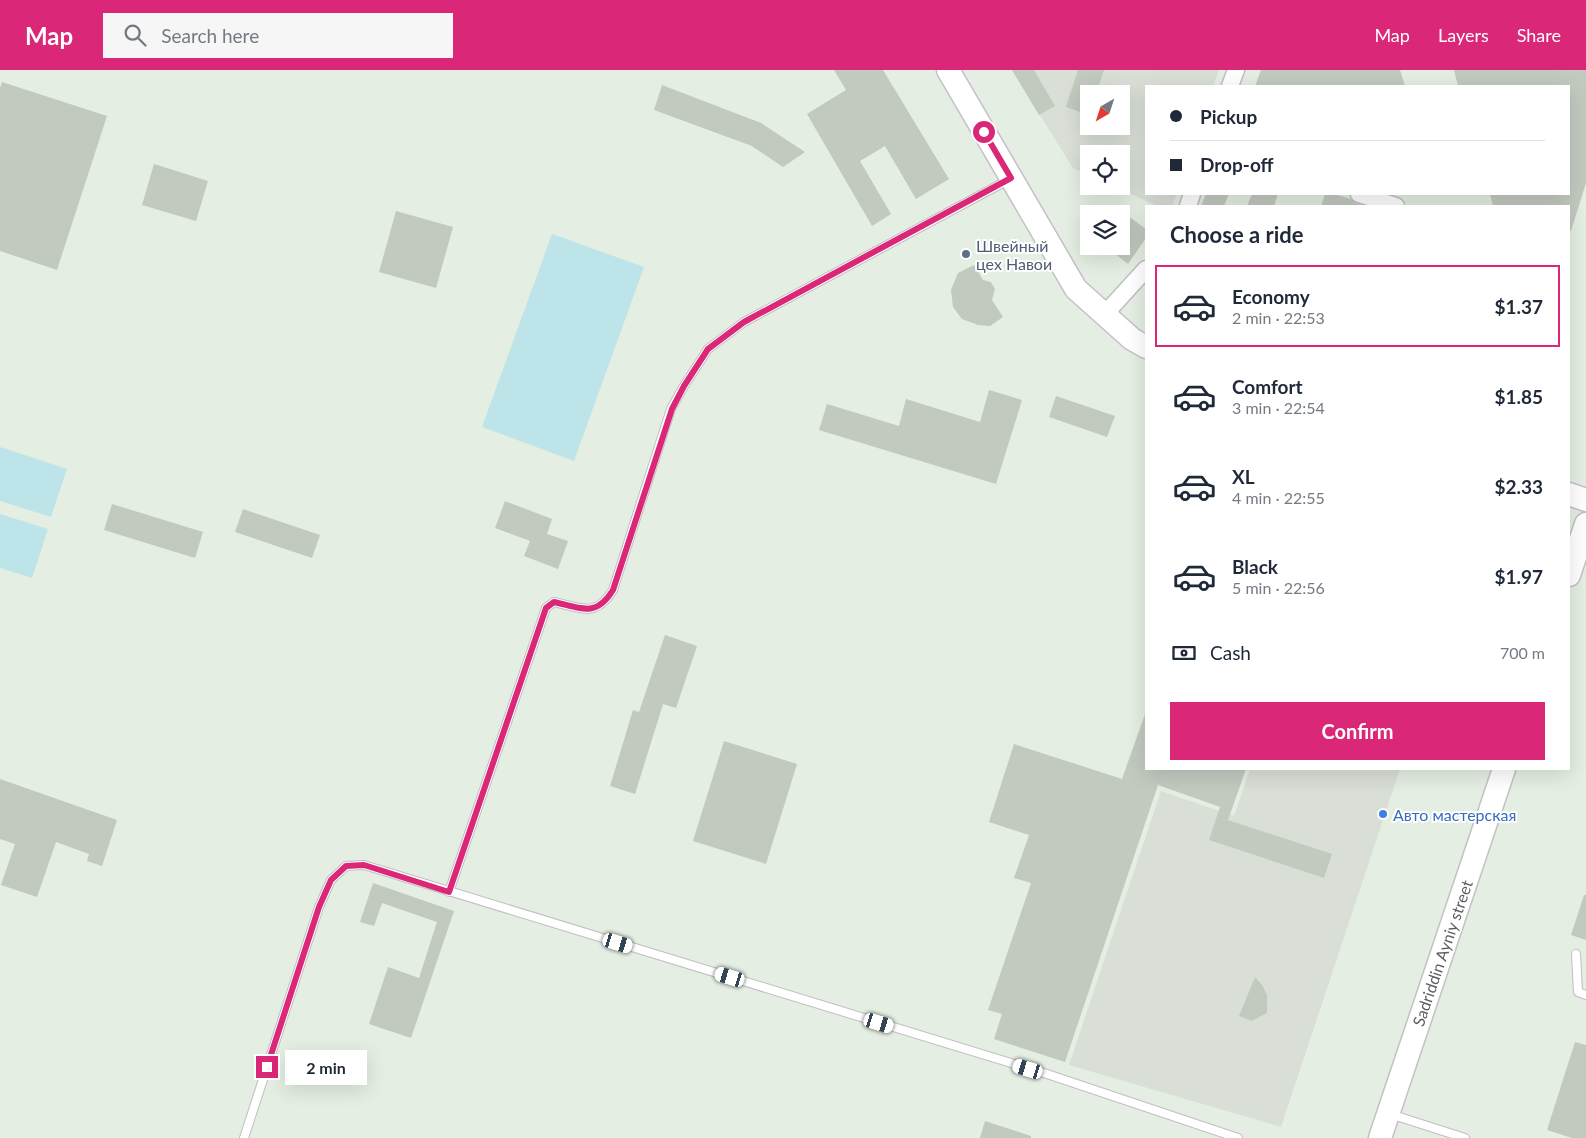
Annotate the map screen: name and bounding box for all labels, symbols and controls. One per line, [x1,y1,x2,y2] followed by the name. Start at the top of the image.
[103,13,453,58] search box
[25,21,73,50] text: Map
[121,21,149,49] icon: search
[161,24,259,47] text: Search here
[1374,24,1410,46] text: Map
[1438,24,1489,46] text: Layers
[1517,24,1561,46] text: Share
[1080,85,1130,135] north arrow
[1080,85,1130,255] map controls
[1200,105,1257,128] text: Pickup
[973,121,995,143] route start
[1080,145,1130,195] button: locate
[1200,153,1274,176] text: Drop-off
[1080,205,1130,255] button: layers
[1170,221,1304,248] text: Choose a ride
[976,236,1052,273] place label: Швейный цех Навои
[960,248,972,260] marker: Швейный цех Навои
[1172,284,1217,329] icon: car
[1232,285,1310,308] text: Economy
[1494,295,1543,318] text: $1.37
[1232,308,1325,327] text: 2 min · 22:53
[1172,374,1217,419] icon: car
[1232,375,1303,398] text: Comfort
[1494,385,1543,408] text: $1.85
[1232,398,1325,417] text: 3 min · 22:54
[1172,464,1217,509] icon: car
[1232,465,1255,488] text: XL
[1494,475,1543,498] text: $2.33
[1232,488,1325,507] text: 4 min · 22:55
[1172,554,1217,599] icon: car
[1232,555,1278,578] text: Black
[1494,565,1543,588] text: $1.97
[1232,578,1325,597] text: 5 min · 22:56
[1170,639,1198,667] icon: cash
[1210,641,1251,664] text: Cash
[1500,643,1545,662] text: 700 m
[1170,702,1545,760] button: Confirm
[1393,805,1516,824] place label: Авто мастерская
[1377,808,1389,820] marker: Авто мастерская
[1408,877,1476,1029] street label: Sadriddin Ayniy street
[601,931,634,955] car
[713,965,746,989] car
[862,1011,895,1035] car
[284,1050,367,1084] callout: 2 min
[256,1056,278,1078] route end
[1011,1057,1044,1081] car
[306,1058,346,1077] text: 2 min

